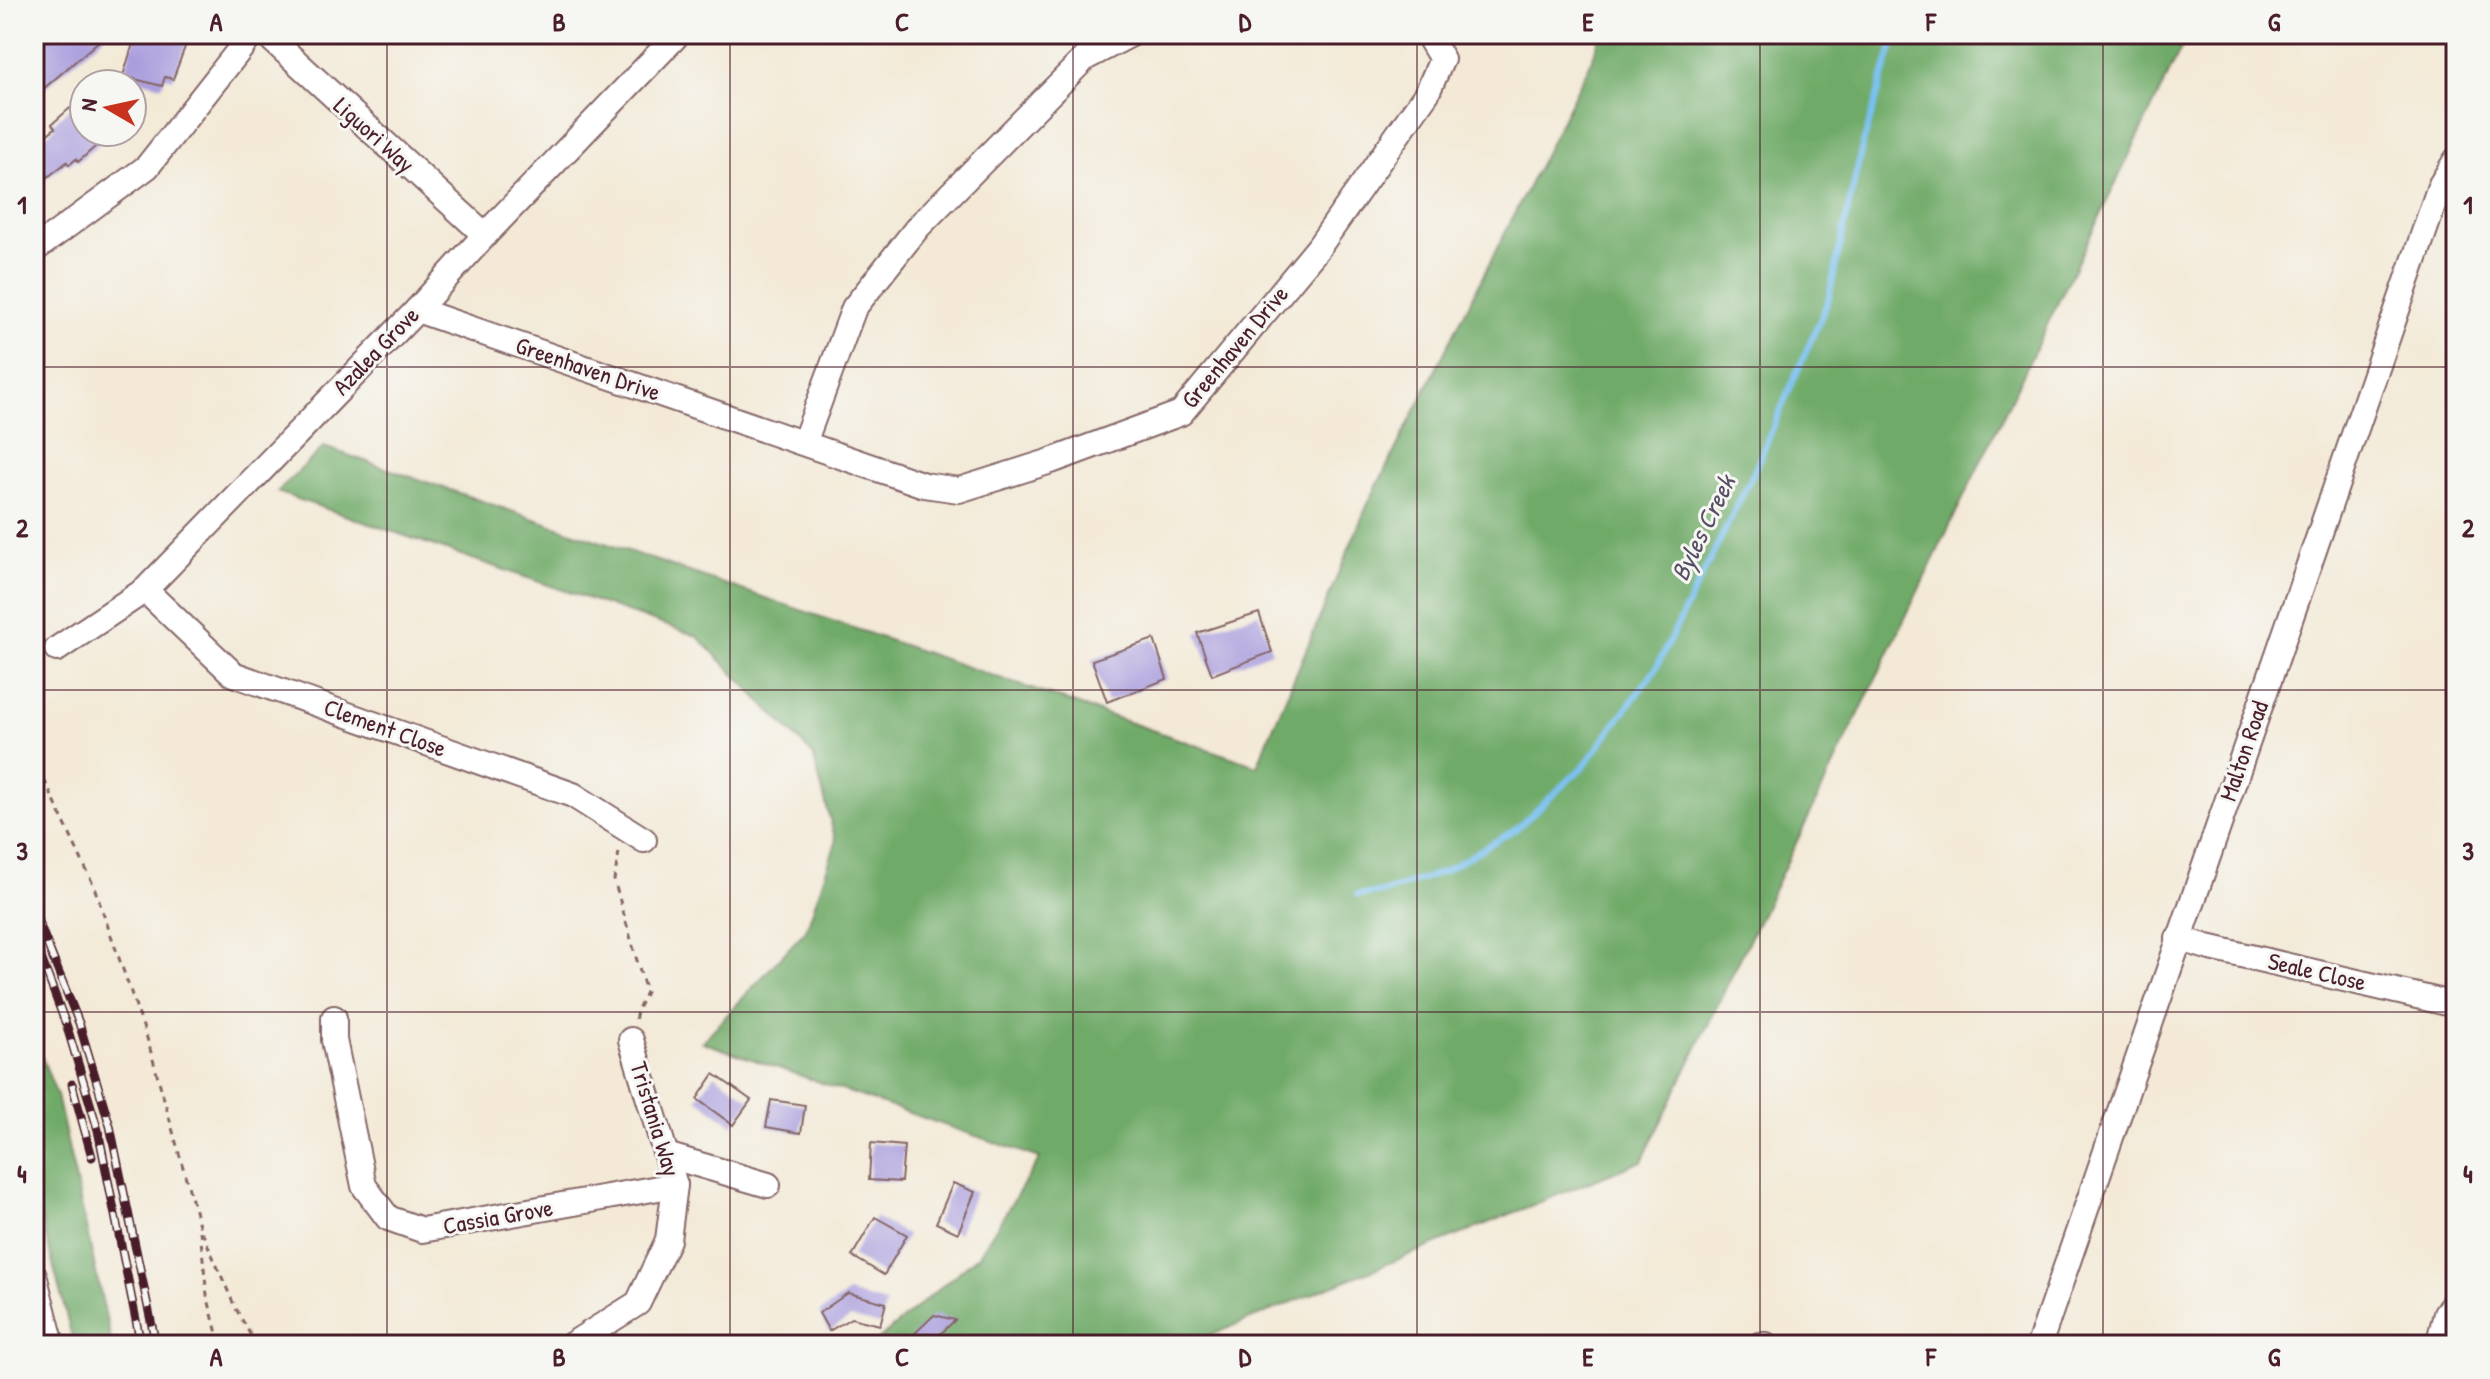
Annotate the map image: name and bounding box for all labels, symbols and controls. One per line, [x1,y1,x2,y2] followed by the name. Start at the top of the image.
[210,4,223,39] text: A
[552,4,566,39] text: B
[895,4,909,39] text: C
[1239,4,1252,39] text: D
[1582,4,1594,39] text: E
[1925,4,1937,39] text: F
[2268,4,2281,39] text: G
[68,68,148,148] north arrow
[327,89,422,179] street label: Liguori Way
[73,96,104,113] text: N
[17,187,27,222] text: 1
[2463,187,2473,222] text: 1
[1173,278,1295,414] street label: Greenhaven Drive
[325,299,426,402] street label: Azalea Grove
[512,328,665,408] street label: Greenhaven Drive
[1662,467,1745,587] water label: Byles Creek
[16,510,29,545] text: 2
[2462,510,2475,545] text: 2
[320,690,451,764] street label: Clement Close
[2211,696,2275,805] street label: Malton Road
[16,833,28,868] text: 3
[2462,833,2474,868] text: 3
[2265,944,2370,998] street label: Seale Close
[623,1057,689,1180] street label: Tristania Way
[17,1156,27,1191] text: 4
[2463,1156,2473,1191] text: 4
[440,1191,556,1241] street label: Cassia Grove
[210,1339,223,1374] text: A
[552,1339,566,1374] text: B
[895,1339,909,1374] text: C
[1239,1339,1252,1374] text: D
[1582,1339,1594,1374] text: E
[1925,1339,1937,1374] text: F
[2268,1339,2281,1374] text: G

